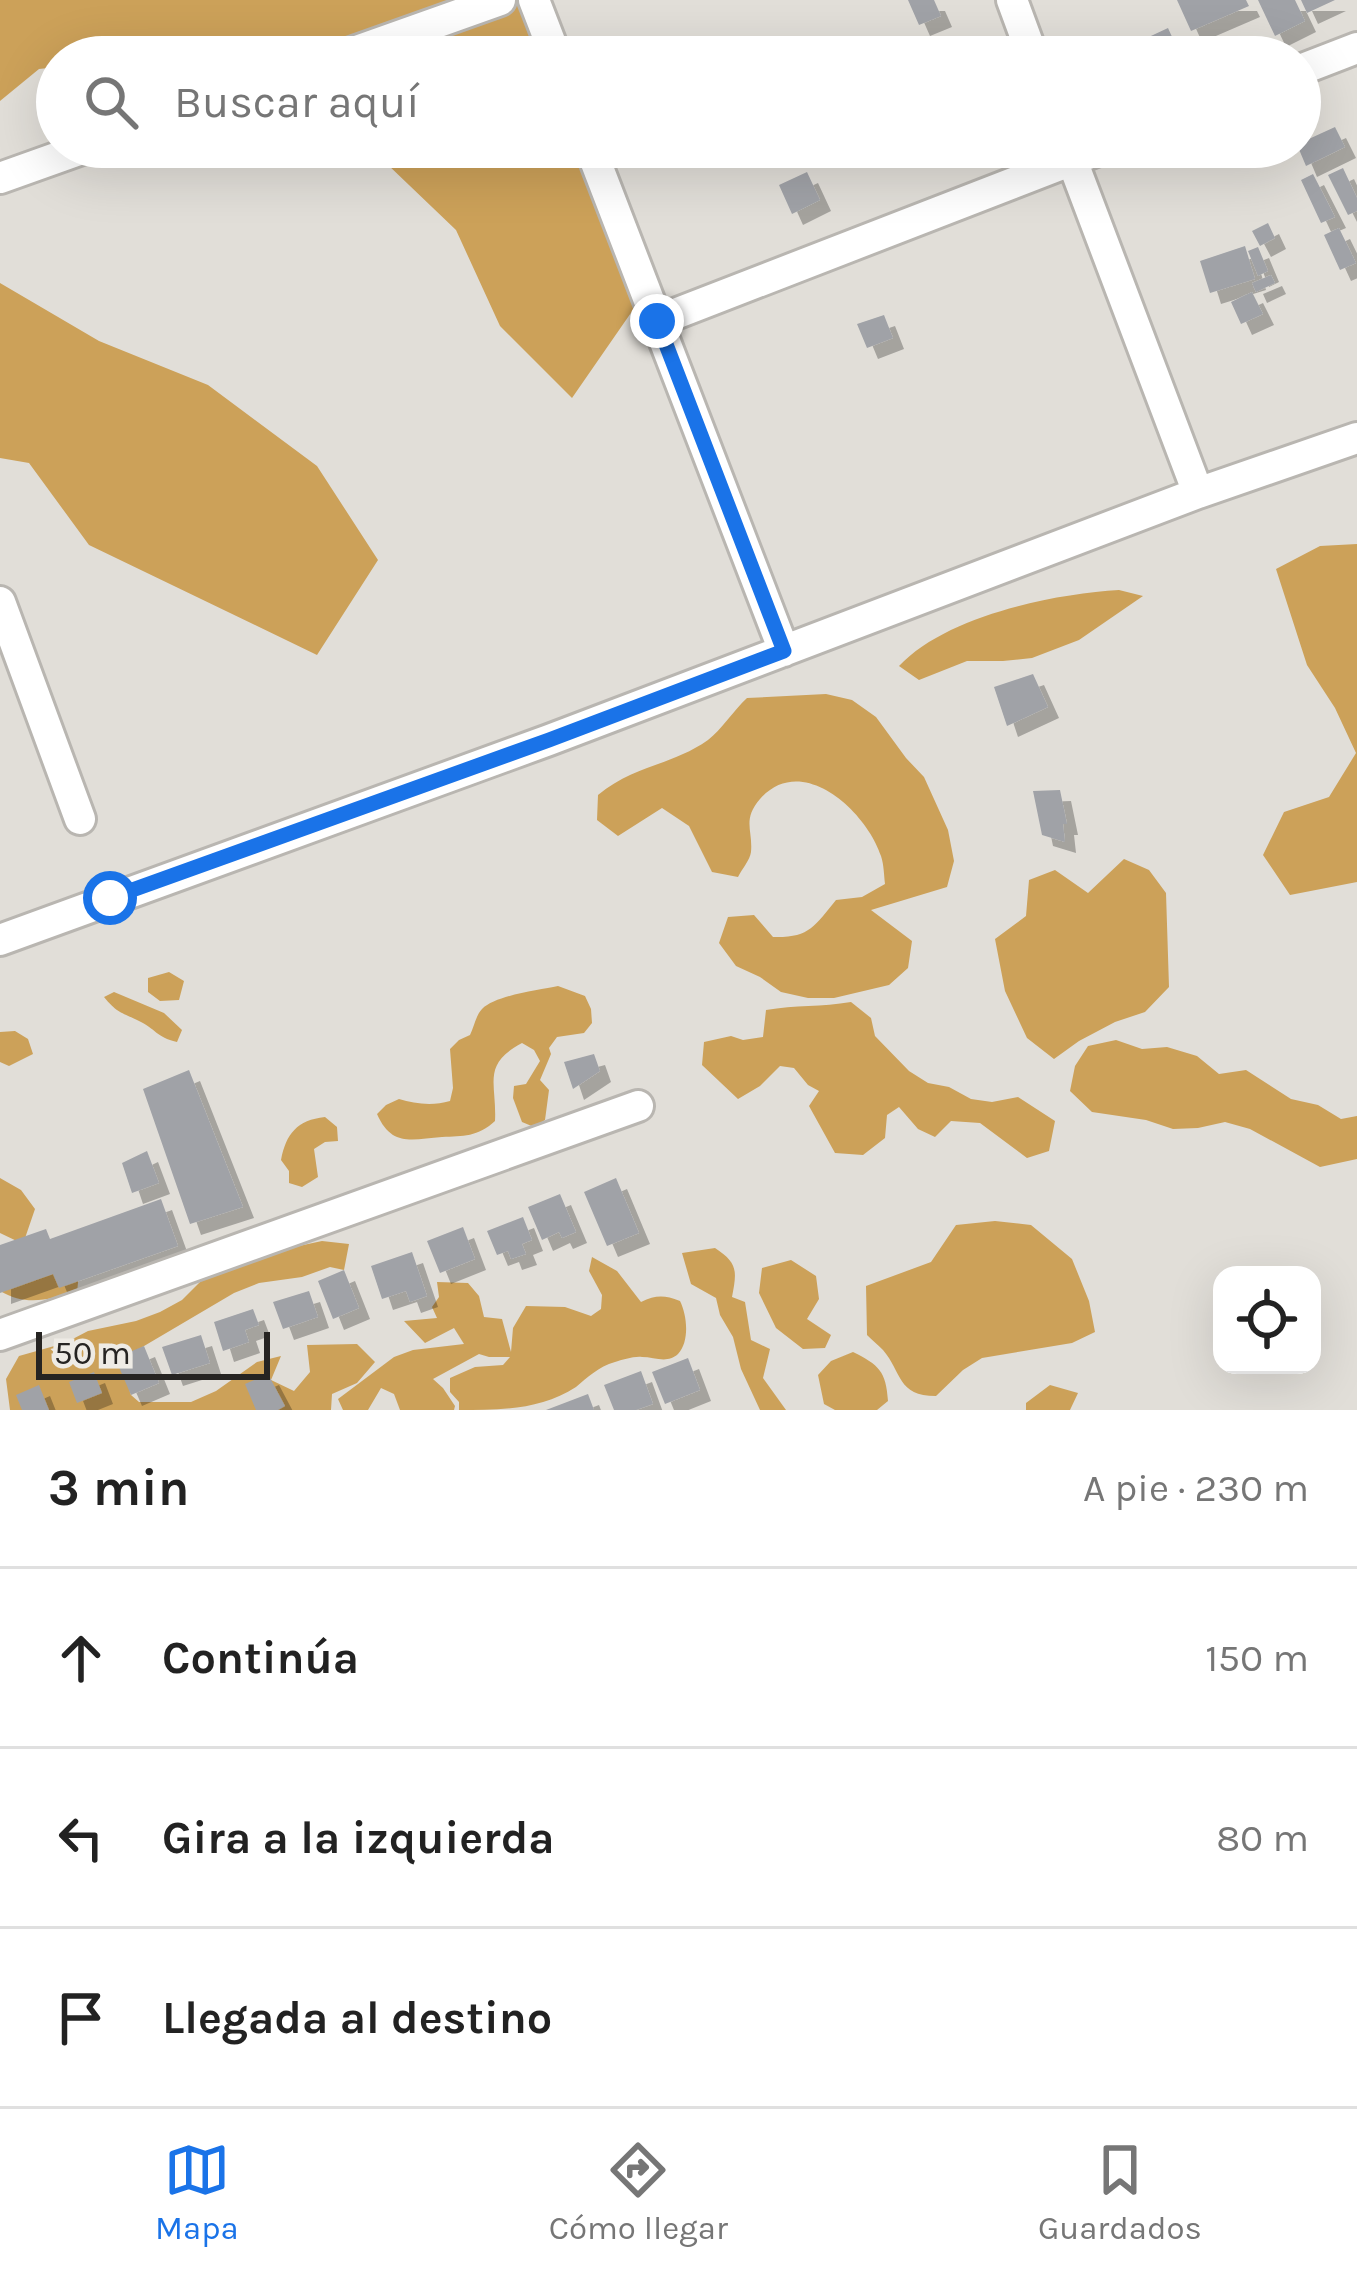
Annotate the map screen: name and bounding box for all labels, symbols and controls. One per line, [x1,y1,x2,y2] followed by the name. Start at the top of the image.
[36,36,1321,168] search box
[78,69,144,135] icon: search
[174,76,420,128] text: Buscar aquí
[630,294,684,348] route end
[83,871,137,925] route start
[1213,1266,1321,1374] map controls
[1213,1266,1321,1374] button: locate
[36,1326,270,1379] scale bar
[54,1334,131,1372] text: 50 m
[48,1458,190,1518] text: 3 min
[1083,1465,1309,1511] text: A pie · 230 m
[48,1625,114,1691] icon: ahead
[162,1632,359,1684] text: Continúa
[1205,1635,1309,1681] text: 150 m
[48,1805,114,1871] icon: left
[162,1812,555,1864] text: Gira a la izquierda
[1216,1815,1309,1861] text: 80 m
[48,1985,114,2051] icon: arrive
[162,1992,552,2044] text: Llegada al destino
[155,2137,239,2247] tab: Mapa
[549,2137,728,2247] tab: Cómo llegar
[1038,2137,1202,2247] tab: Guardados

